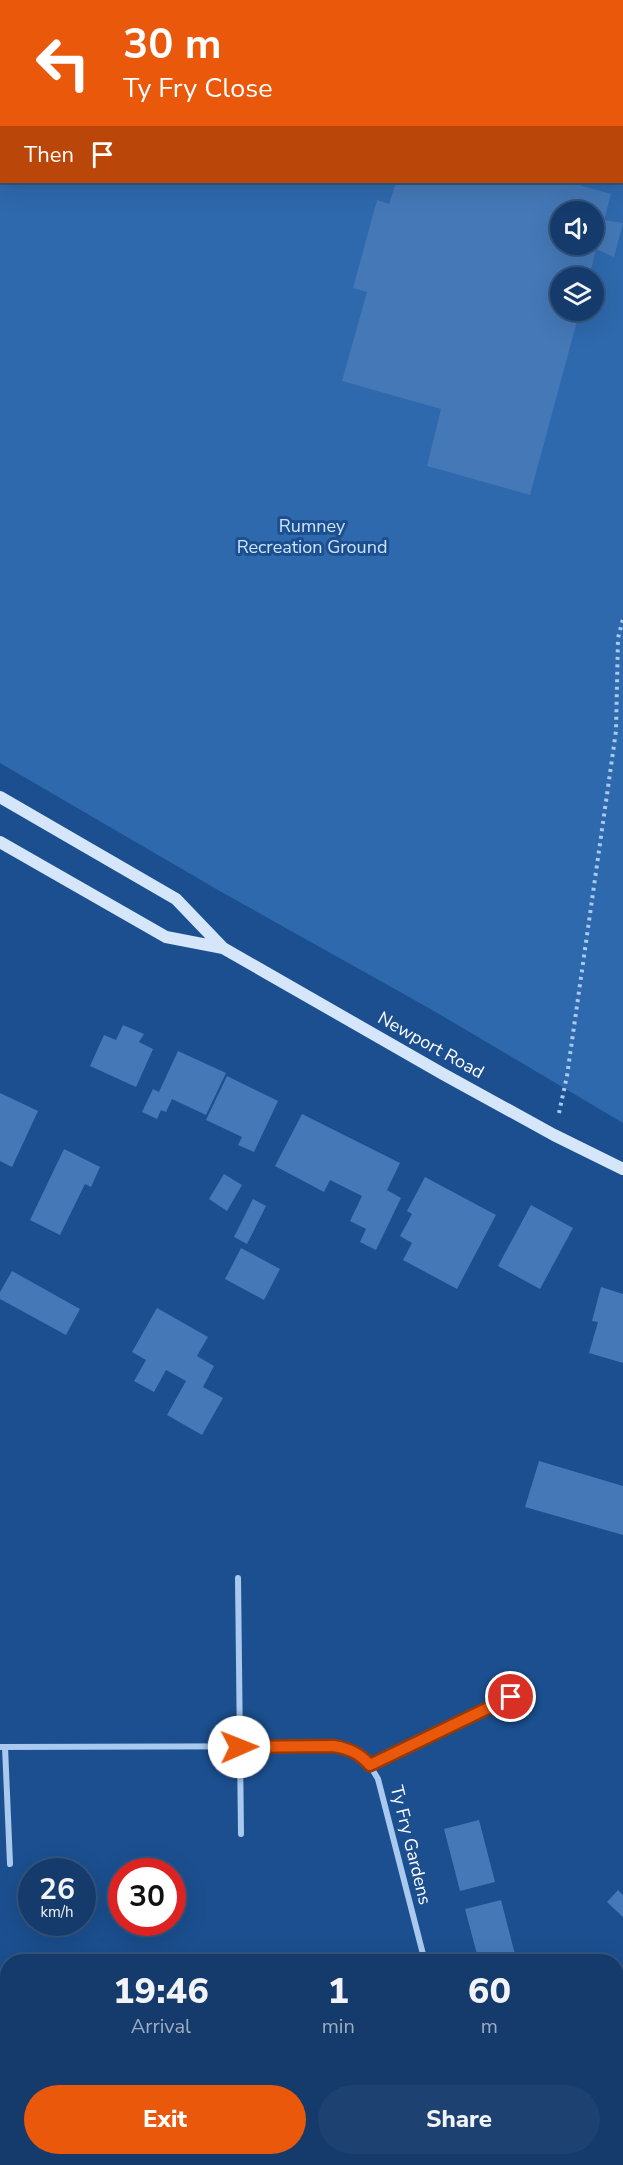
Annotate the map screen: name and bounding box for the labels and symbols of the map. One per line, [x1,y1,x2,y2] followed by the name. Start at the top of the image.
[237,514,387,559] park label: Rumney Recreation Ground
[374,1006,488,1084] street label: Newport Road
[485,1671,536,1722] pin
[207,1715,271,1779] position arrow
[385,1783,437,1907] street label: Ty Fry Gardens
[108,1858,186,1936] speed limit sign: 30

